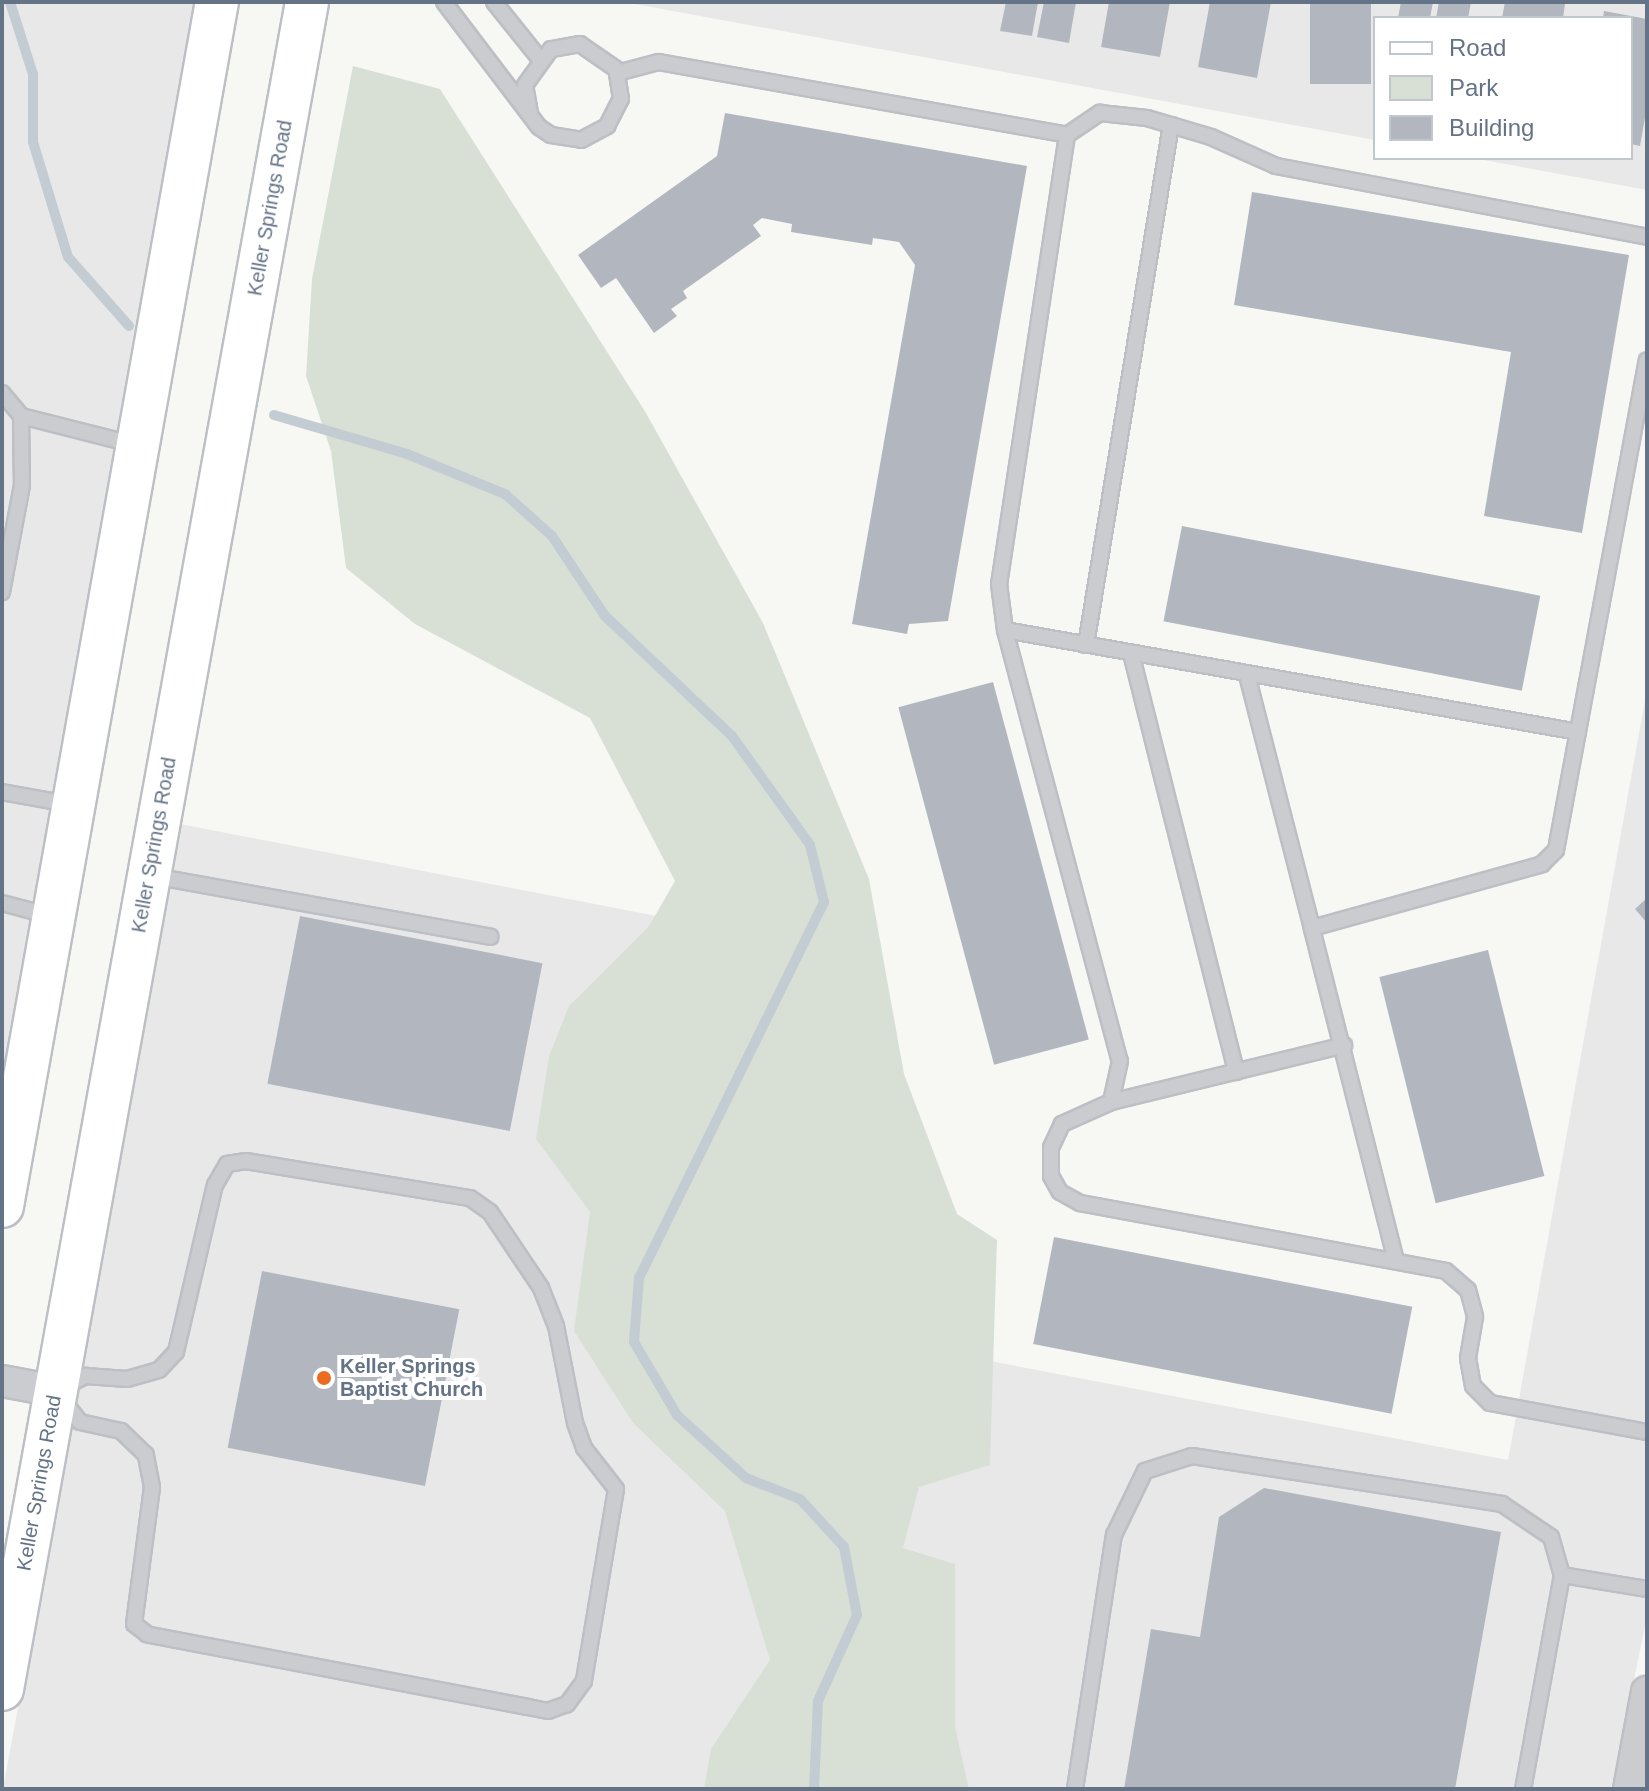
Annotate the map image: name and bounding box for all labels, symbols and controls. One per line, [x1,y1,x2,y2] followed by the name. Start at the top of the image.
[1373,16,1633,160] legend
[1449,34,1506,61] text: Road
[1449,74,1498,101] text: Park
[1449,114,1534,141] text: Building
[243,118,297,298] street label: Keller Springs Road
[127,755,181,935] street label: Keller Springs Road
[340,1354,483,1401] place label: Keller Springs Baptist Church
[315,1369,333,1387] marker: Keller Springs Baptist Church
[12,1393,66,1573] street label: Keller Springs Road

